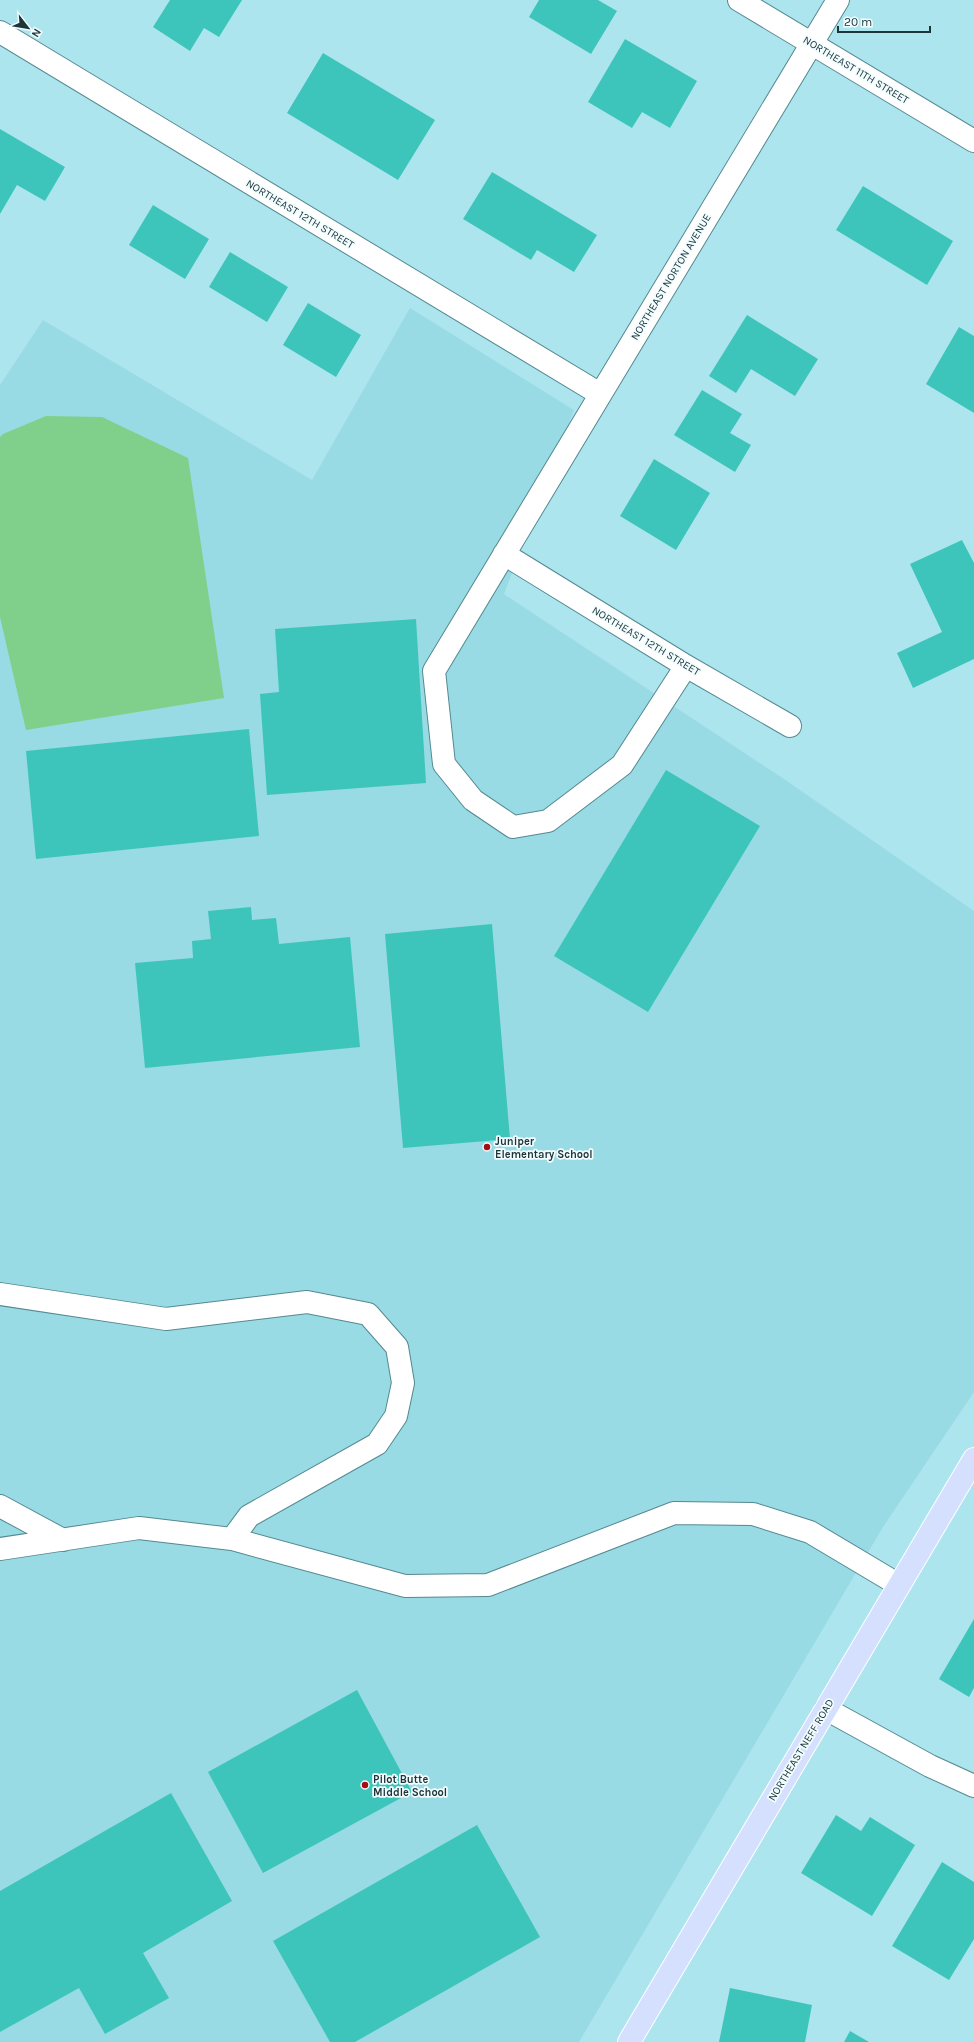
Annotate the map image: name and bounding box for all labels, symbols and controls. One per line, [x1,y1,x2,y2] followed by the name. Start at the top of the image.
[8,8,48,48] north arrow
[838,8,930,34] scale bar
[844,15,872,29] text: 20 m
[29,26,44,40] text: N
[801,33,912,107] street label: NORTHEAST 11TH STREET
[244,177,357,252] street label: NORTHEAST 12TH STREET
[628,212,714,342] street label: NORTHEAST NORTON AVENUE
[590,604,703,679] street label: NORTHEAST 12TH STREET
[495,1135,593,1161] place label: Juniper Elementary School
[482,1142,492,1152] marker: Juniper Elementary School
[765,1697,837,1803] street label: NORTHEAST NEFF ROAD
[373,1773,447,1799] place label: Pilot Butte Middle School
[360,1780,370,1790] marker: Pilot Butte Middle School

